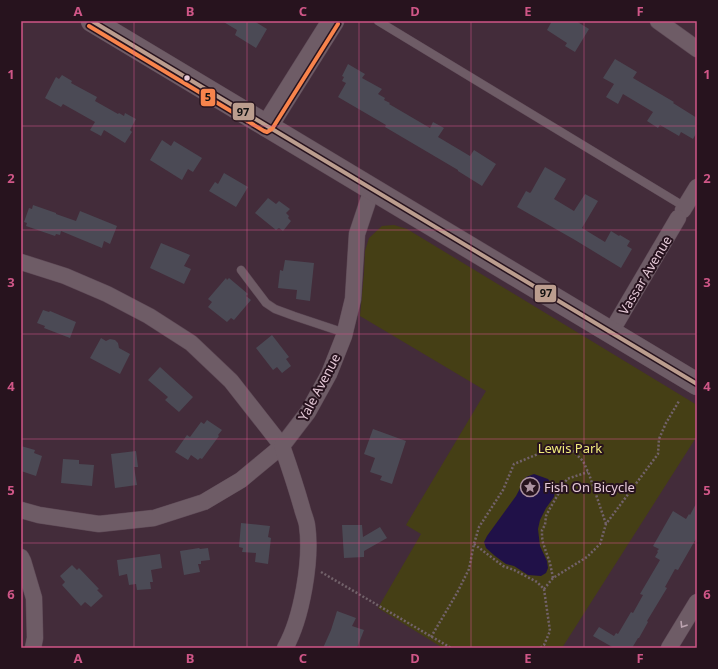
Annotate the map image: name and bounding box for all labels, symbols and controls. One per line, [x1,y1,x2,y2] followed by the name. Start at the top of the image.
[74,2,83,20] text: A
[186,2,194,20] text: B
[299,2,307,20] text: C
[410,2,420,20] text: D
[524,2,532,20] text: E
[636,2,644,20] text: F
[7,65,15,83] text: 1
[703,65,711,83] text: 1
[182,73,192,83] unlabelled marker
[200,88,216,107] line badge: 5
[205,89,211,104] text: 5
[232,102,255,121] line badge: 97
[237,104,249,119] text: 97
[7,169,15,187] text: 2
[703,169,711,187] text: 2
[614,232,676,318] street label: Vassar Avenue
[7,273,15,291] text: 3
[703,273,711,291] text: 3
[534,284,557,303] line badge: 97
[540,285,552,300] text: 97
[294,350,344,424] street label: Yale Avenue
[7,377,15,395] text: 4
[703,377,711,395] text: 4
[538,439,602,457] park label: Lewis Park
[519,476,541,498] place icon: Fish On Bicycle
[544,478,635,496] place label: Fish On Bicycle
[7,481,15,499] text: 5
[703,481,711,499] text: 5
[7,585,15,603] text: 6
[703,585,711,603] text: 6
[680,621,687,628] one-way arrow
[74,649,83,667] text: A
[186,649,194,667] text: B
[299,649,307,667] text: C
[410,649,420,667] text: D
[524,649,532,667] text: E
[636,649,644,667] text: F

